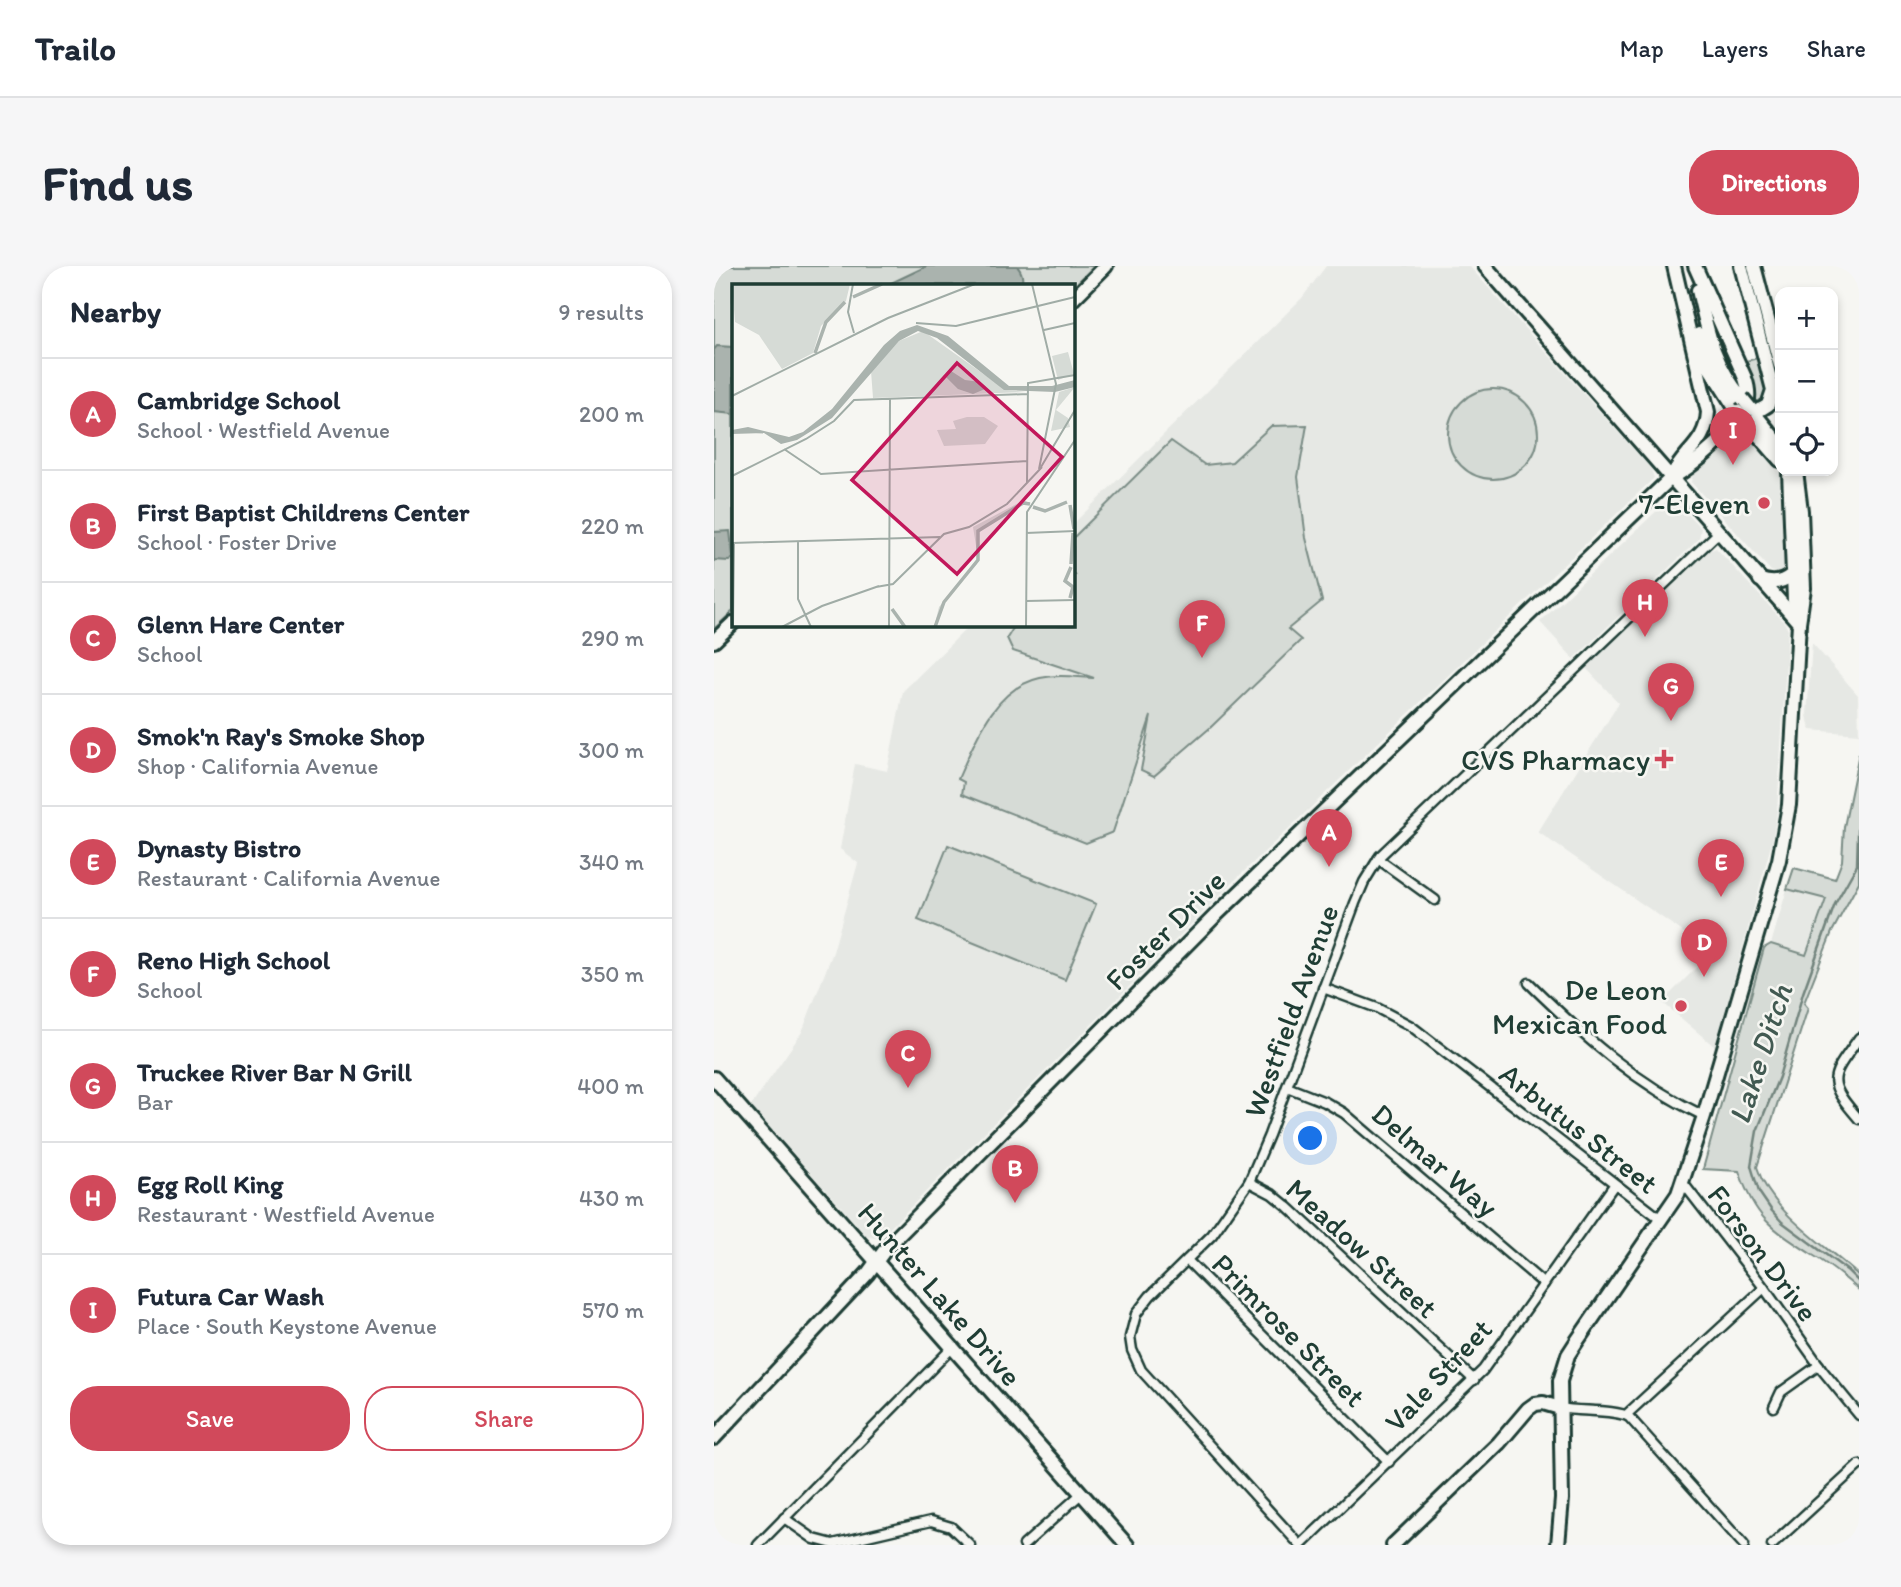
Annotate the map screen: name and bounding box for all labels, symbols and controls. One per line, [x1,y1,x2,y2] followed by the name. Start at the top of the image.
[35,29,116,68] text: Trailo
[1620,34,1664,63] text: Map
[1702,34,1769,63] text: Layers
[1807,34,1866,63] text: Share
[1689,150,1859,215] button: Directions
[42,153,193,212] text: Find us
[732,284,1074,626] inset map
[1775,287,1838,476] map controls
[1775,287,1838,350] button: +
[70,293,161,330] text: Nearby
[559,298,644,326] text: 9 results
[1775,350,1838,413] button: −
[137,384,340,416] text: Cambridge School
[86,400,100,428] text: A
[579,400,644,428] text: 200 m
[1710,407,1756,465] pin: I
[1775,413,1838,476] button: locate
[137,416,390,444] text: School · Westfield Avenue
[1639,485,1750,522] place label: 7-Eleven
[1756,495,1772,511] marker: 7-Eleven
[137,496,469,528] text: First Baptist Childrens Center
[86,512,100,540] text: B
[581,512,644,540] text: 220 m
[137,528,337,556] text: School · Foster Drive
[1622,579,1668,637] pin: H
[1179,600,1225,658] pin: F
[137,608,344,640] text: Glenn Hare Center
[86,624,100,652] text: C
[581,624,644,652] text: 290 m
[137,640,202,668] text: School
[1648,663,1694,721] pin: G
[137,720,425,752] text: Smok'n Ray's Smoke Shop
[85,736,101,764] text: D
[579,736,644,764] text: 300 m
[1461,741,1650,778] place label: CVS Pharmacy
[1656,751,1672,767] marker: CVS Pharmacy
[137,752,378,780] text: Shop · California Avenue
[1306,809,1352,867] pin: A
[137,832,301,864] text: Dynasty Bistro
[1698,839,1744,897] pin: E
[87,848,99,876] text: E
[579,848,644,876] text: 340 m
[1097,862,1233,998] street label: Foster Drive
[137,864,440,892] text: Restaurant · California Avenue
[1235,899,1347,1123] street label: Westfield Avenue
[1681,919,1727,977] pin: D
[137,944,330,976] text: Reno High School
[87,960,99,988] text: F
[581,960,644,988] text: 350 m
[1492,971,1667,1042] place label: De Leon Mexican Food
[137,976,202,1004] text: School
[1720,979,1801,1129] water label: Lake Ditch
[1673,998,1689,1014] marker: De Leon Mexican Food
[885,1030,931,1088] pin: C
[1492,1055,1666,1201] street label: Arbutus Street
[137,1056,412,1088] text: Truckee River Bar N Grill
[85,1072,101,1100] text: G
[577,1072,644,1100] text: 400 m
[137,1088,173,1116] text: Bar
[1364,1095,1506,1225] street label: Delmar Way
[1293,1121,1327,1155] your location
[992,1145,1038,1203] pin: B
[137,1168,283,1200] text: Egg Roll King
[1278,1170,1446,1326] street label: Meadow Street
[1700,1177,1826,1329] street label: Forson Drive
[85,1184,101,1212] text: H
[579,1184,644,1212] text: 430 m
[850,1194,1030,1394] street label: Hunter Lake Drive
[137,1200,435,1228] text: Restaurant · Westfield Avenue
[1204,1245,1374,1415] street label: Primrose Street
[137,1280,324,1312] text: Futura Car Wash
[89,1296,97,1324] text: I
[582,1296,644,1324] text: 570 m
[1376,1311,1500,1439] street label: Vale Street
[137,1312,437,1340] text: Place · South Keystone Avenue
[70,1386,350,1451] button: Save
[364,1386,644,1451] button: Share

